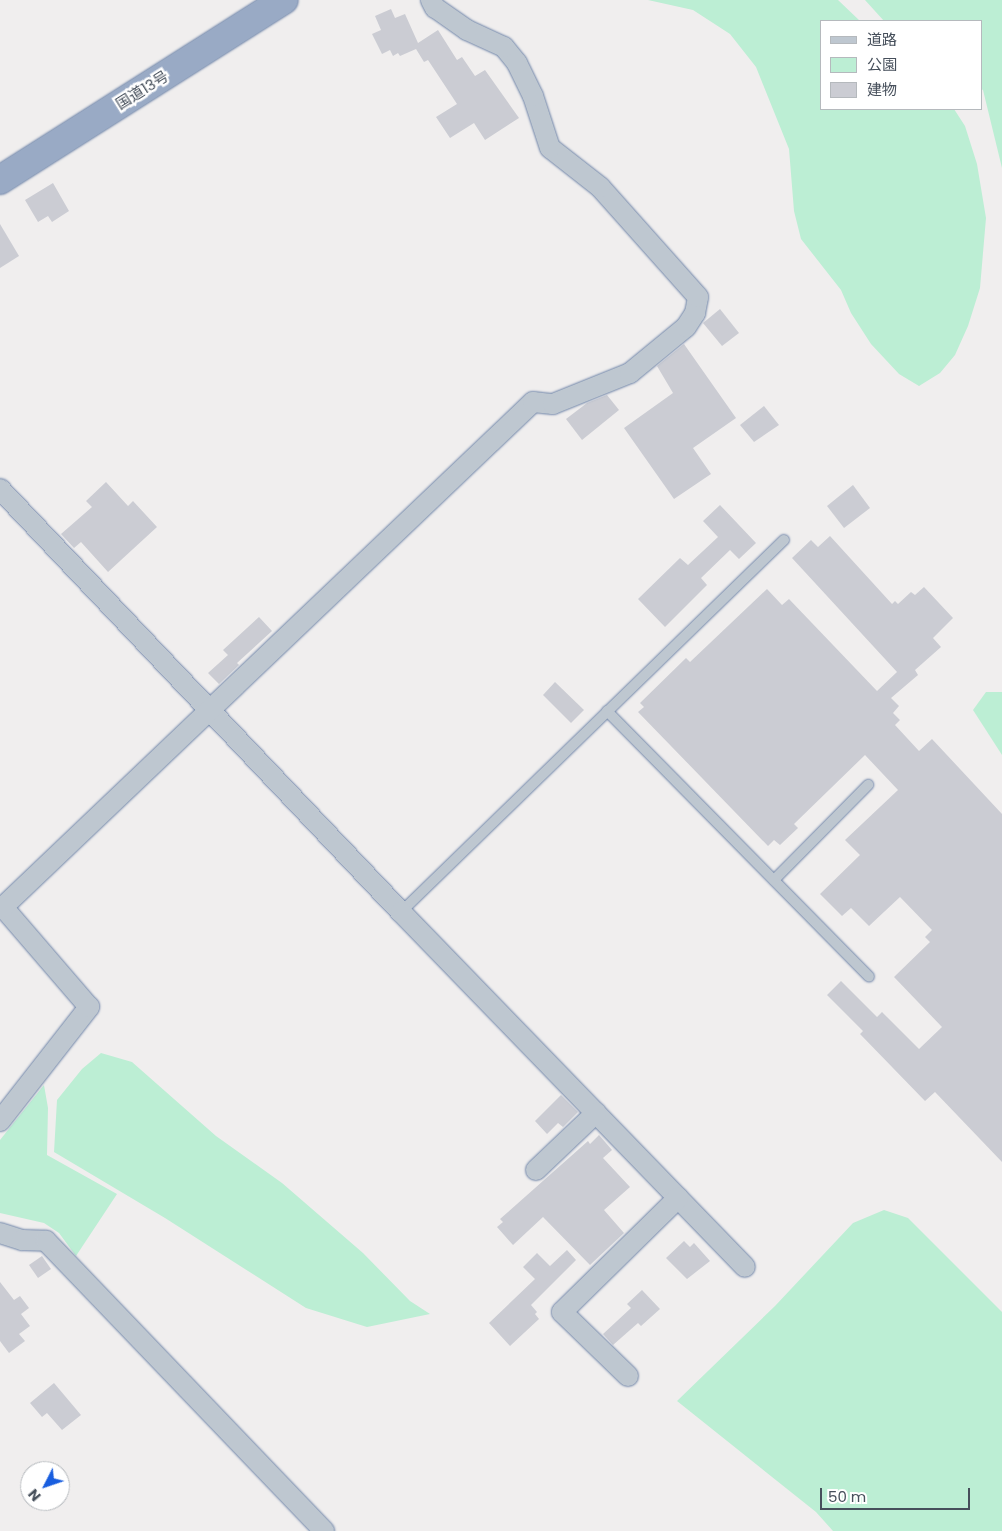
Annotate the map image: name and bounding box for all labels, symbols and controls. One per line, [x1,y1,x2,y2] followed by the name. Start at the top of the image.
[820,20,982,110] legend
[867,29,897,50] text: 道路
[867,54,897,75] text: 公園
[112,67,172,113] street label: 国道13号
[867,79,897,100] text: 建物
[20,1461,70,1511] north arrow
[822,1478,972,1510] scale bar
[23,1485,45,1506] text: N
[828,1486,866,1507] text: 50 m

